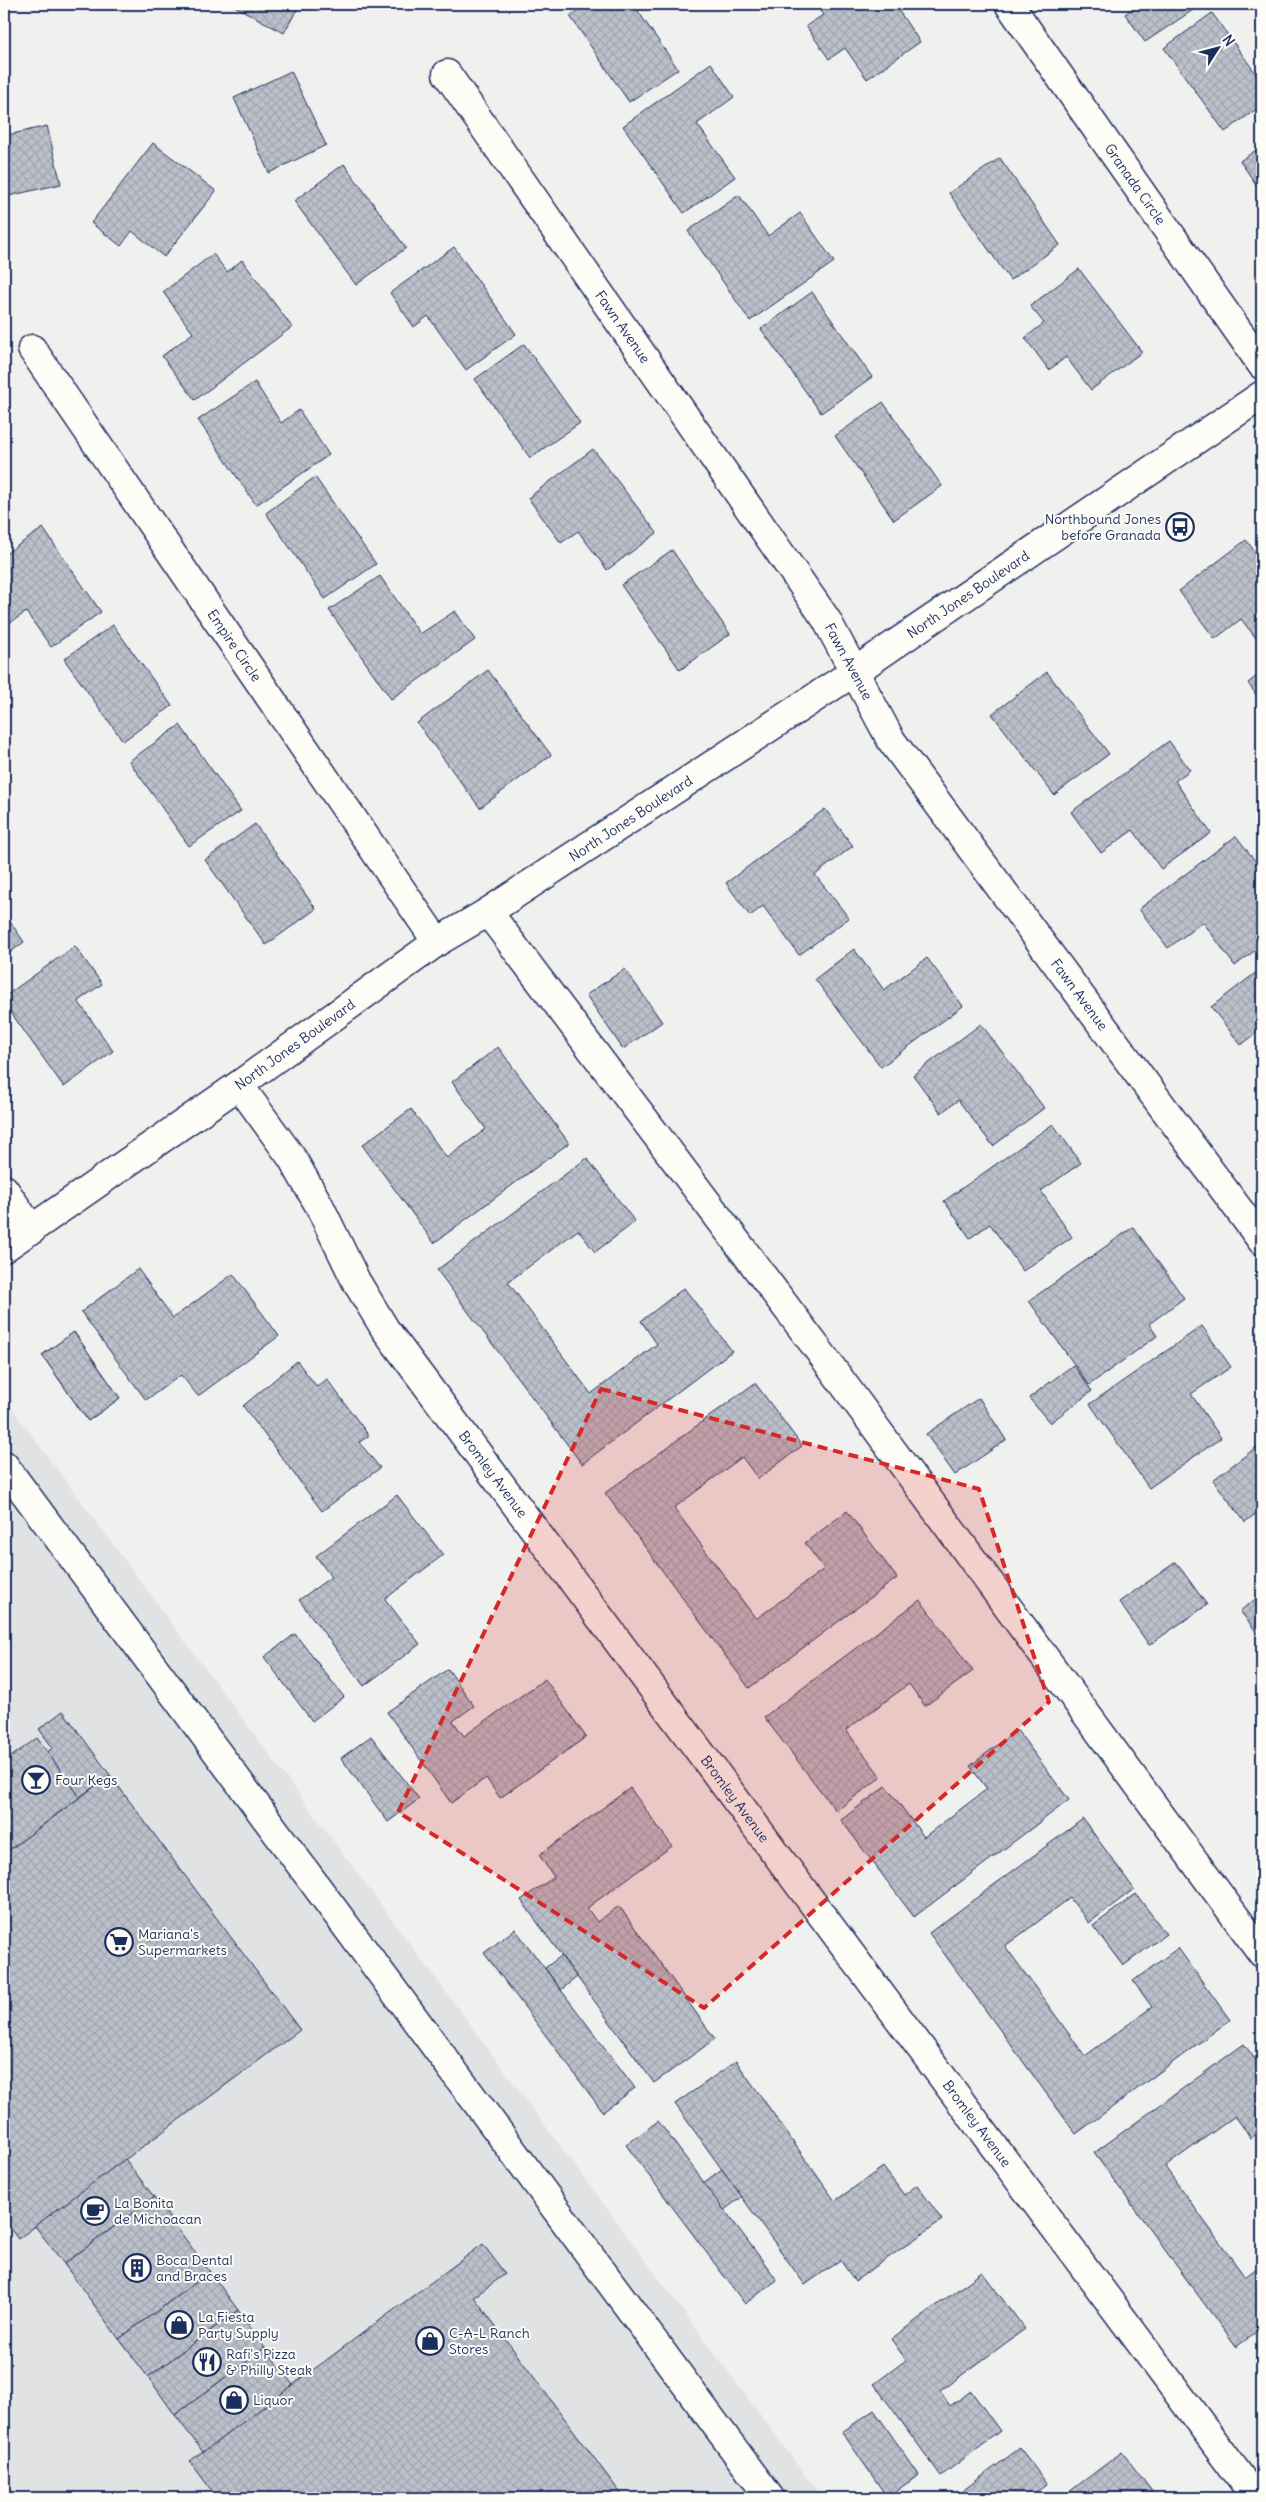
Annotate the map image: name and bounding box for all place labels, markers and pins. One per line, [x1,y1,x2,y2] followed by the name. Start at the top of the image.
[1045,510,1161,544] place label: Northbound Jones before Granada
[1165,512,1195,542] bus stop icon: Northbound Jones before Granada
[21,1765,51,1795] bar icon: Four Kegs
[55,1771,117,1789] place label: Four Kegs
[138,1925,227,1959] place label: Mariana's Supermarkets
[104,1927,134,1957] supermarket icon: Mariana's Supermarkets
[114,2194,202,2228] place label: La Bonita de Michoacan
[80,2196,110,2226] cafe icon: La Bonita de Michoacan
[156,2251,233,2285] place label: Boca Dental and Braces
[122,2253,152,2283] building icon: Boca Dental and Braces
[198,2308,279,2342] place label: La Fiesta Party Supply
[164,2310,194,2340] shop icon: La Fiesta Party Supply
[449,2324,530,2358] place label: C-A-L Ranch Stores
[415,2326,445,2356] shop icon: C-A-L Ranch Stores
[226,2345,312,2379] place label: Rafi's Pizza & Philly Steak
[192,2347,222,2377] restaurant icon: Rafi's Pizza & Philly Steak
[219,2385,249,2415] shop icon: Liquor
[253,2391,293,2409] place label: Liquor

